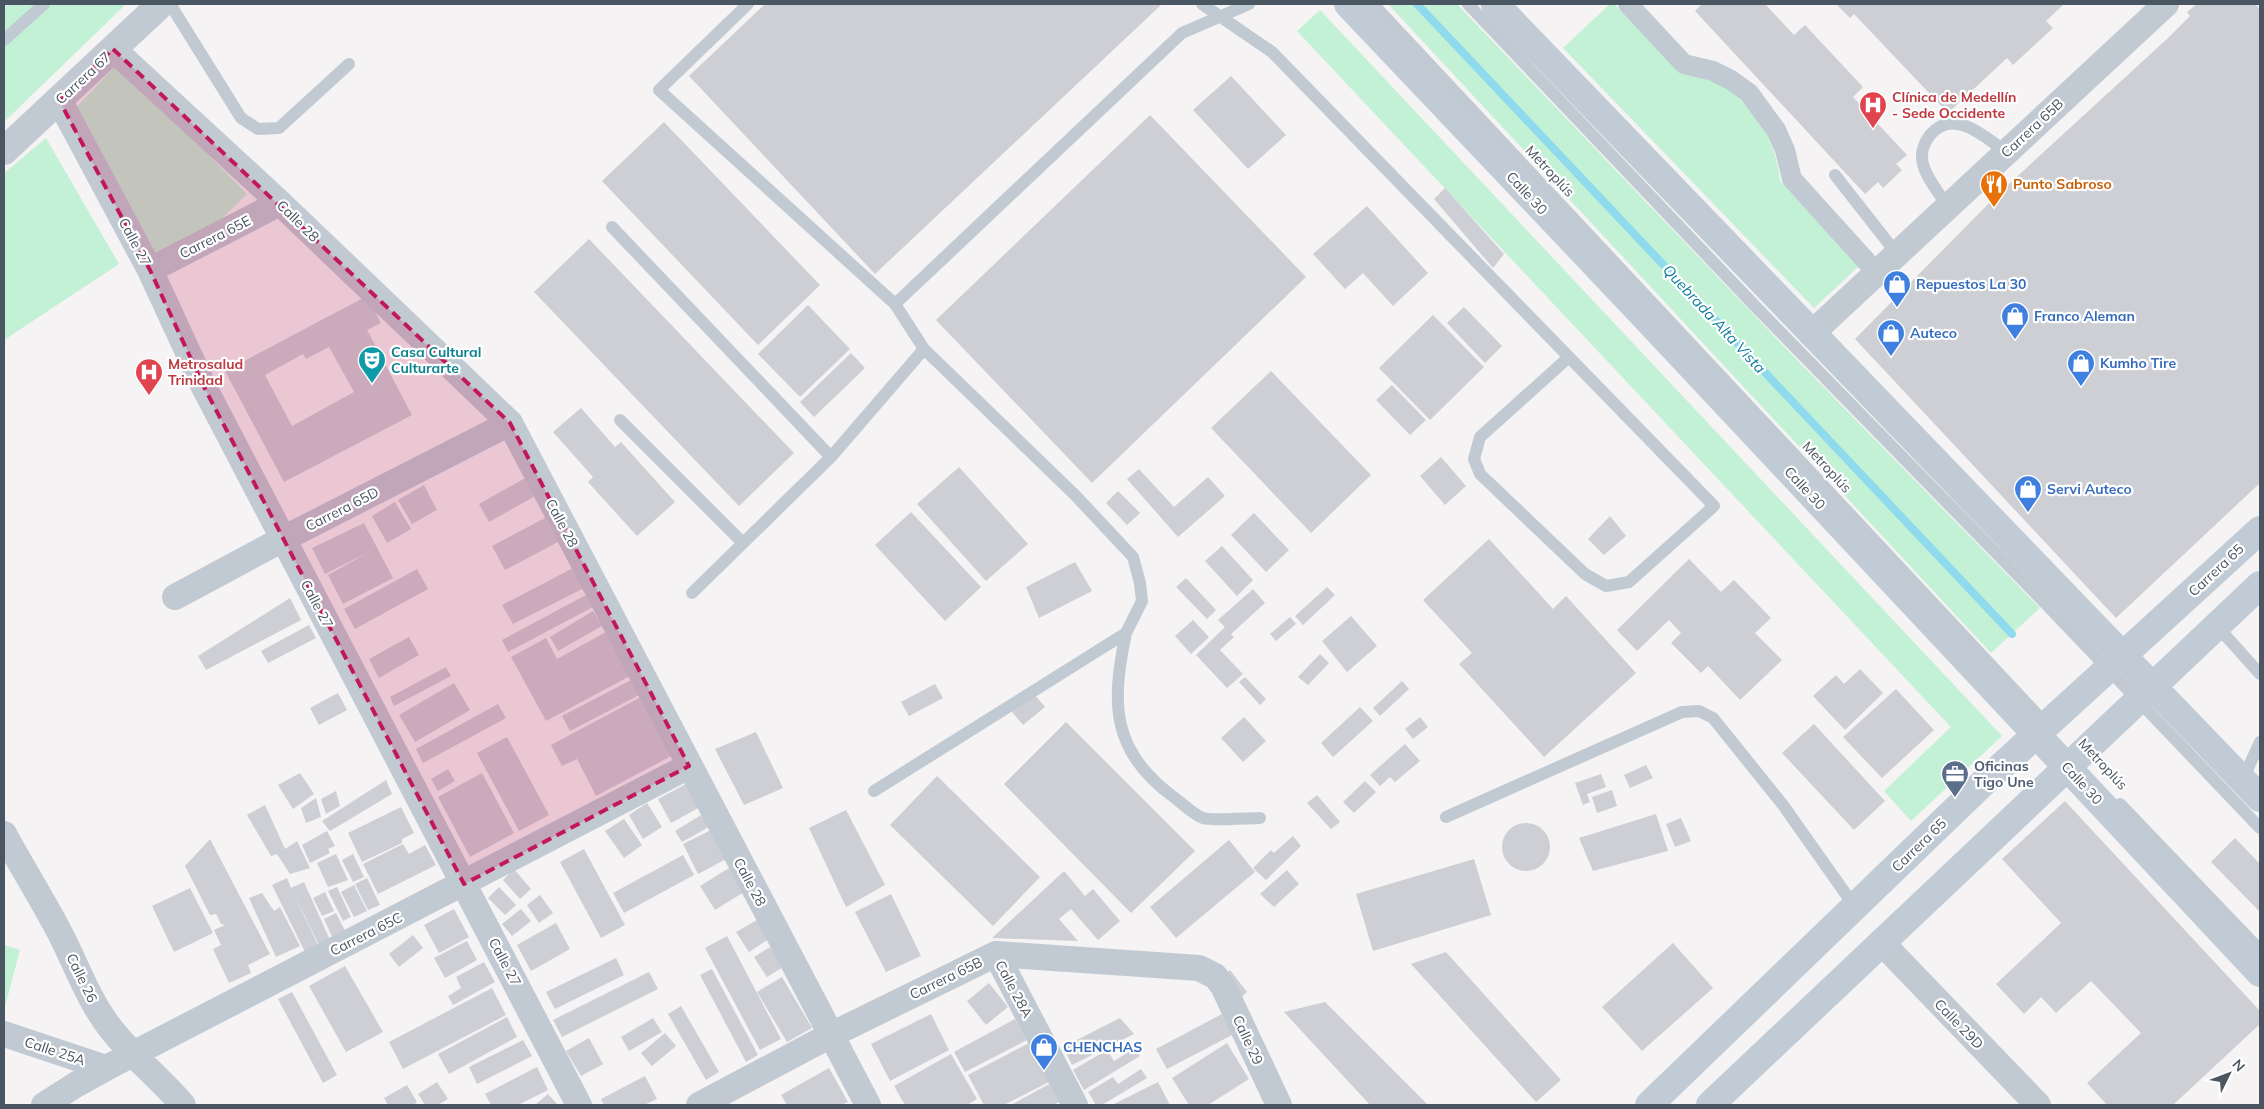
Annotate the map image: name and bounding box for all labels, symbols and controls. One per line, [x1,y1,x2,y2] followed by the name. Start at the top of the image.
[52,48,114,108] street label: Carrera 67
[1892,88,2016,122] place label: Clínica de Medellín - Sede Occidente
[1858,90,1888,129] hospital icon: Clínica de Medellín - Sede Occidente
[1997,95,2067,161] street label: Carrera 65B
[1522,141,1579,201] street label: Metroplús
[1503,168,1551,218] street label: Calle 30
[1979,169,2009,208] restaurant icon: Punto Sabroso
[2013,175,2112,193] place label: Punto Sabroso
[273,196,323,246] street label: Calle 28
[176,211,254,263] street label: Carrera 65E
[115,215,155,269] street label: Calle 27
[1659,260,1770,377] water label: Quebrada Alta Vista
[1882,269,1912,308] shop icon: Repuestos La 30
[1916,275,2027,293] place label: Repuestos La 30
[2000,301,2030,340] shop icon: Franco Aleman
[2034,307,2135,325] place label: Franco Aleman
[1876,318,1906,357] shop icon: Auteco
[1910,324,1957,342] place label: Auteco
[391,343,481,377] place label: Casa Cultural Culturarte
[357,345,387,384] theatre icon: Casa Cultural Culturarte
[2066,348,2096,387] shop icon: Kumho Tire
[2100,354,2176,372] place label: Kumho Tire
[168,355,243,389] place label: Metrosalud Trinidad
[134,357,164,396] hospital icon: Metrosalud Trinidad
[1799,437,1856,497] street label: Metroplús
[1781,463,1829,513] street label: Calle 30
[2013,474,2043,513] shop icon: Servi Auteco
[2047,480,2132,498] place label: Servi Auteco
[302,483,382,535] street label: Carrera 65D
[542,496,582,550] street label: Calle 28
[2185,540,2247,600] street label: Carrera 65
[297,577,337,631] street label: Calle 27
[2075,734,2132,794] street label: Metroplús
[1974,757,2034,791] place label: Oficinas Tigo Une
[2058,758,2106,808] street label: Calle 30
[1940,759,1970,798] office icon: Oficinas Tigo Une
[1888,814,1950,876] street label: Carrera 65
[730,855,770,909] street label: Calle 28
[327,908,405,960] street label: Carrera 65C
[485,935,525,989] street label: Calle 27
[62,950,102,1006] street label: Calle 26
[907,953,985,1003] street label: Carrera 65B
[991,957,1037,1022] street label: Calle 28A
[1931,995,1987,1053] street label: Calle 29D
[1229,1012,1267,1068] street label: Calle 29
[1029,1032,1059,1071] shop icon: CHENCHAS
[22,1033,88,1069] street label: Calle 25A
[1063,1038,1142,1056] place label: CHENCHAS
[2204,1049,2254,1099] north arrow
[2228,1055,2249,1075] text: N

